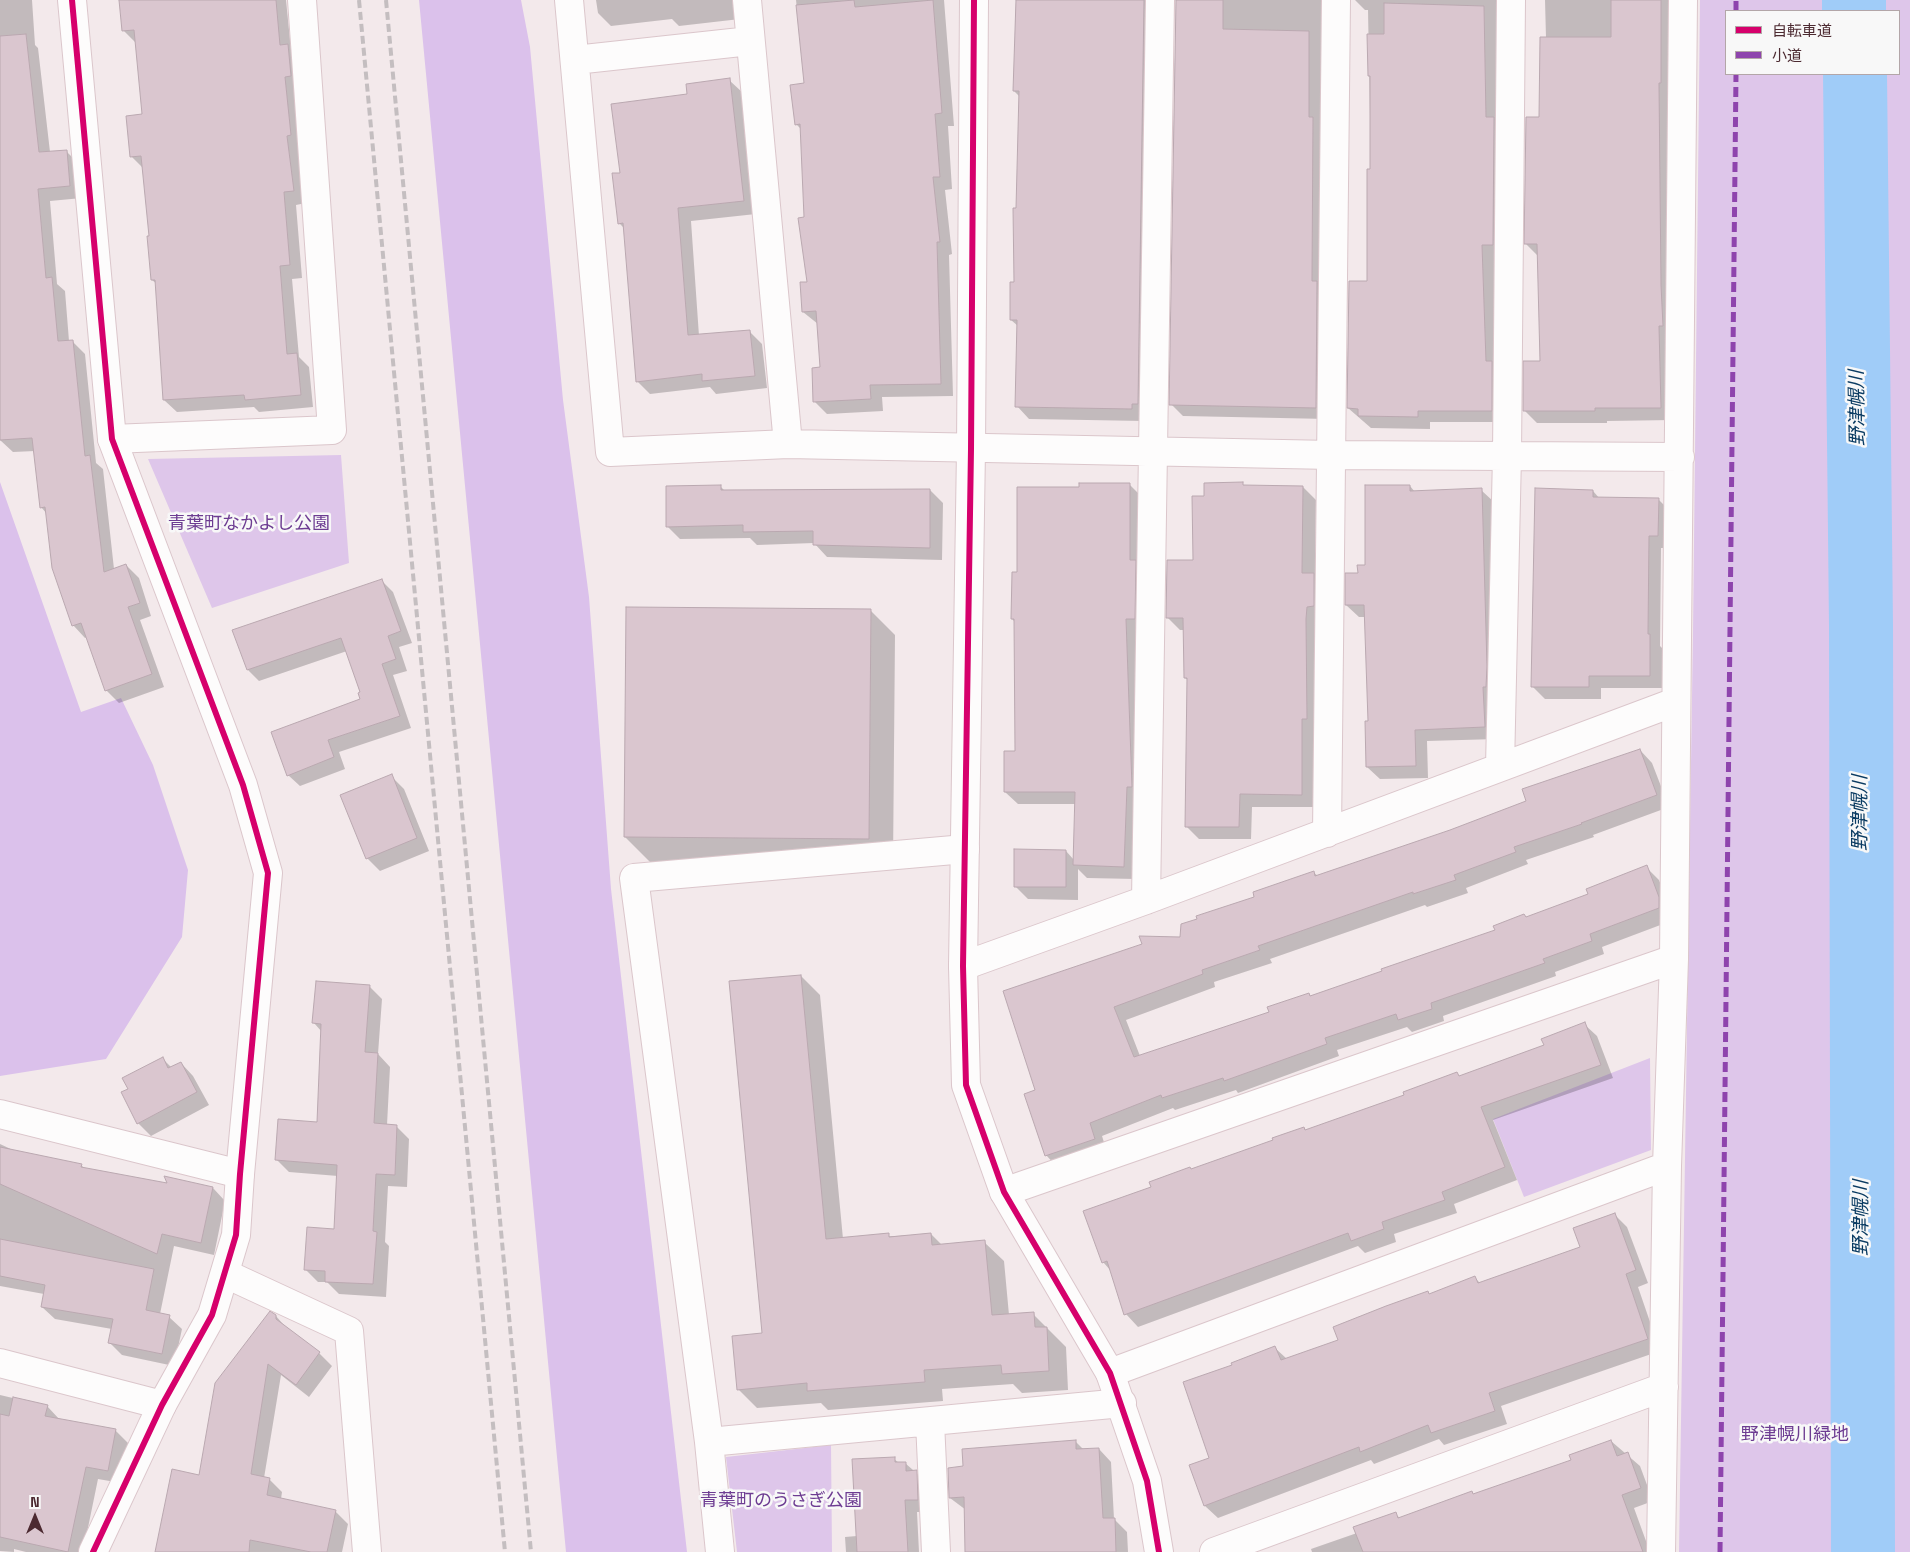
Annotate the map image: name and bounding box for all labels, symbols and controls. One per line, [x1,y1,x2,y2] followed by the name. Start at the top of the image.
[1725,10,1900,75] legend
[1772,21,1832,40] text: 自転車道
[1772,46,1802,65] text: 小道
[1846,370,1870,446] water label: 野津幌川
[168,513,330,535] park label: 青葉町なかよし公園
[1850,775,1872,851] water label: 野津幌川
[1851,1180,1873,1256] water label: 野津幌川
[1741,1424,1849,1446] park label: 野津幌川緑地
[700,1490,862,1512] park label: 青葉町のうさぎ公園
[10,1492,60,1542] north arrow
[30,1493,40,1511] text: N

